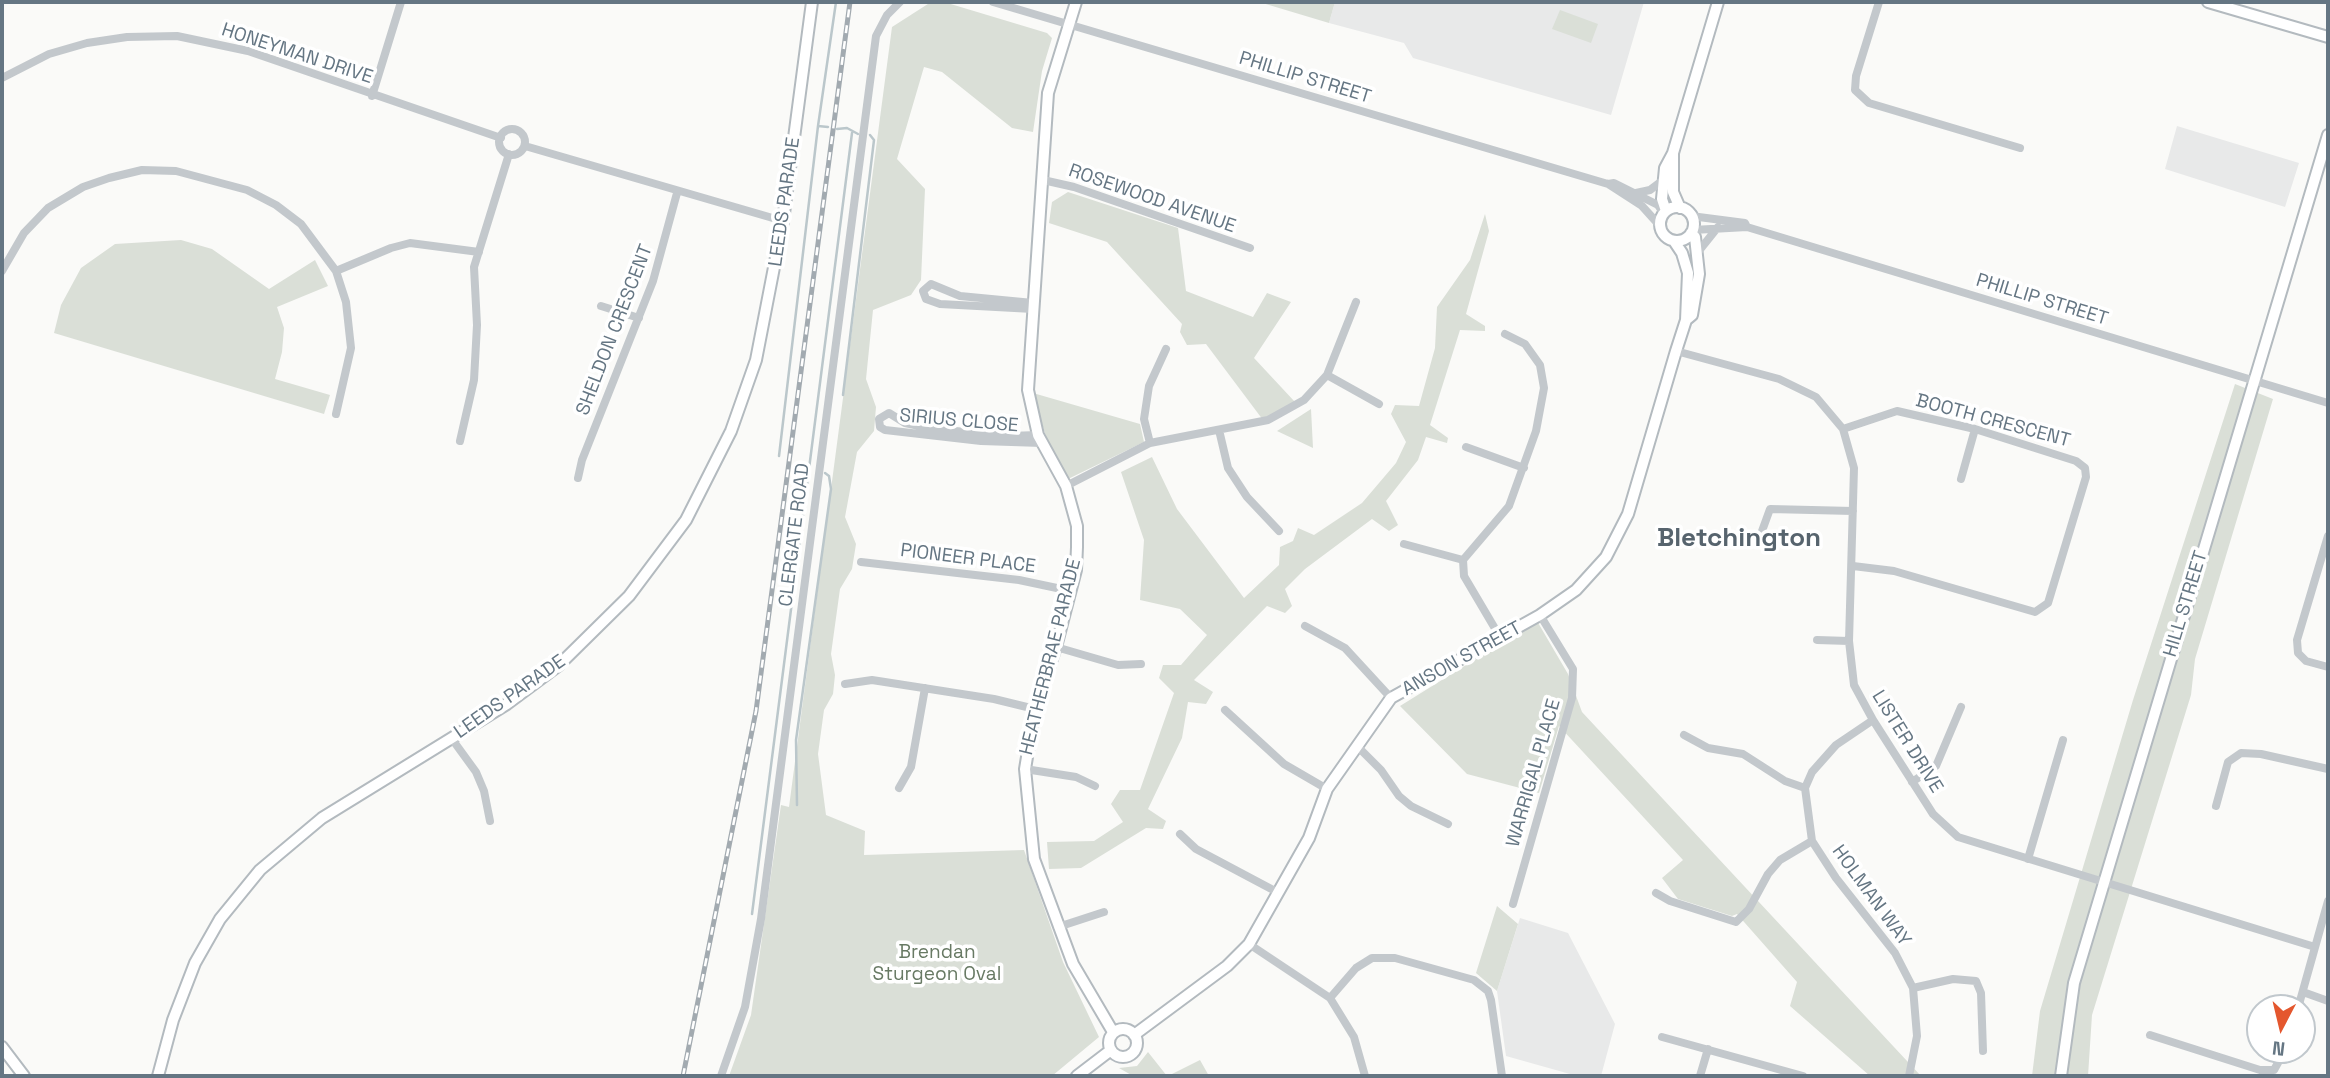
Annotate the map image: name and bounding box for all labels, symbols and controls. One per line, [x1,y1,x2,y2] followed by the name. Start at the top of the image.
[219,19,375,89] street label: HONEYMAN DRIVE
[1236,47,1374,109] street label: PHILLIP STREET
[765,136,805,268] street label: LEEDS PARADE
[1065,160,1239,238] street label: ROSEWOOD AVENUE
[572,241,658,419] street label: SHELDON CRESCENT
[1973,269,2111,331] street label: PHILLIP STREET
[1913,389,2073,453] street label: BOOTH CRESCENT
[899,404,1019,438] street label: SIRIUS CLOSE
[775,462,815,608] street label: CLERGATE ROAD
[1657,523,1821,555] district label: Bletchington
[899,539,1037,579] street label: PIONEER PLACE
[2159,548,2213,660] street label: HILL STREET
[1016,556,1086,758] street label: HEATHERBRAE PARADE
[1398,617,1526,701] street label: ANSON STREET
[450,650,570,744] street label: LEEDS PARADE
[1866,687,1948,797] street label: LISTER DRIVE
[1502,696,1566,850] street label: WARRIGAL PLACE
[1827,841,1915,951] street label: HOLMAN WAY
[873,942,1001,986] park label: Brendan Sturgeon Oval
[2246,994,2316,1064] north arrow
[2271,1035,2286,1062] text: N

